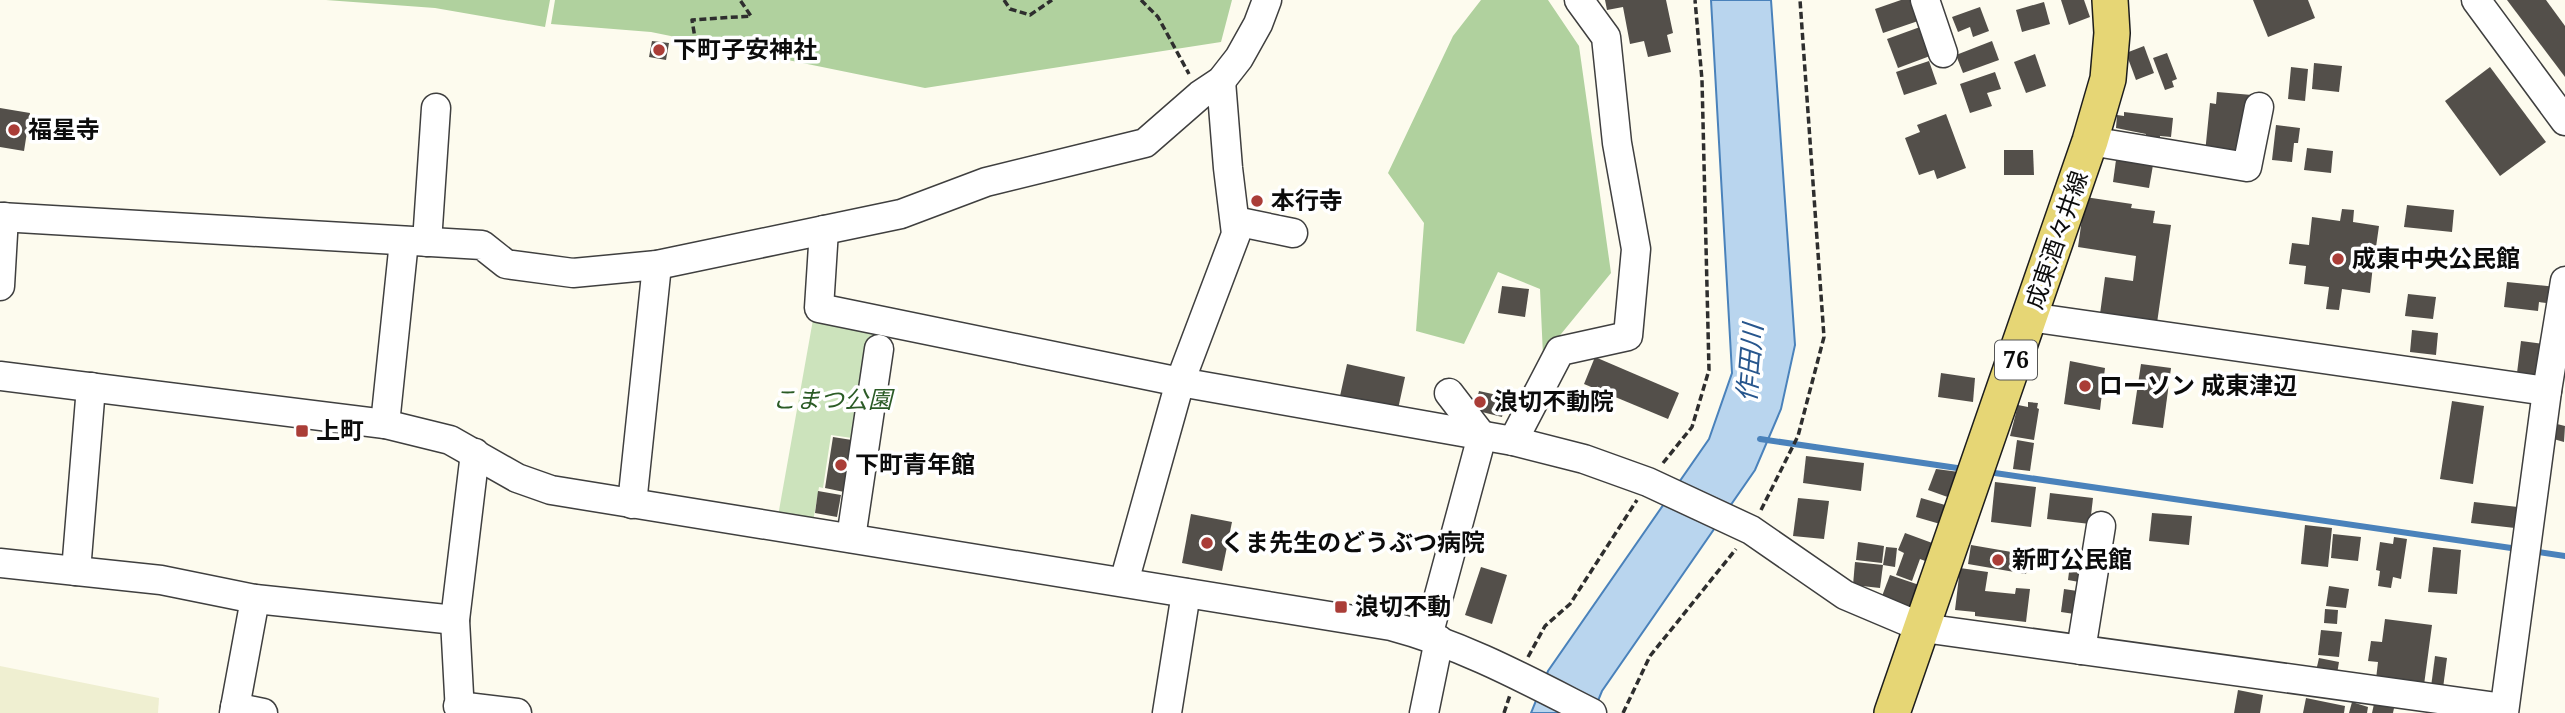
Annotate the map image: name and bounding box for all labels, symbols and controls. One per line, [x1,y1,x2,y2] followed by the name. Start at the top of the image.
[673,32,817,65] place label: 下町子安神社
[651,42,667,58] marker: 下町子安神社
[28,112,100,145] place label: 福星寺
[6,122,22,138] marker: 福星寺
[2017,166,2095,313] street label: 成東酒々井線
[1271,183,1343,216] place label: 本行寺
[1249,193,1265,209] marker: 本行寺
[2352,241,2520,274] place label: 成東中央公民館
[2330,251,2346,267] marker: 成東中央公民館
[1728,320,1771,403] water label: 作田川
[1995,340,2037,380] road number: 76
[2099,368,2297,401] place label: ローソン 成東津辺
[2077,378,2093,394] marker: ローソン 成東津辺
[772,382,895,415] park label: こまつ公園
[1494,384,1614,417] place label: 浪切不動院
[1472,394,1488,410] marker: 浪切不動院
[316,413,364,446] place label: 上町
[294,423,310,439] marker: 上町
[855,447,975,480] place label: 下町青年館
[833,457,849,473] marker: 下町青年館
[1221,525,1485,558] place label: くま先生のどうぶつ病院
[1199,535,1215,551] marker: くま先生のどうぶつ病院
[2012,542,2132,575] place label: 新町公民館
[1990,552,2006,568] marker: 新町公民館
[1355,589,1451,622] place label: 浪切不動
[1333,599,1349,615] marker: 浪切不動

